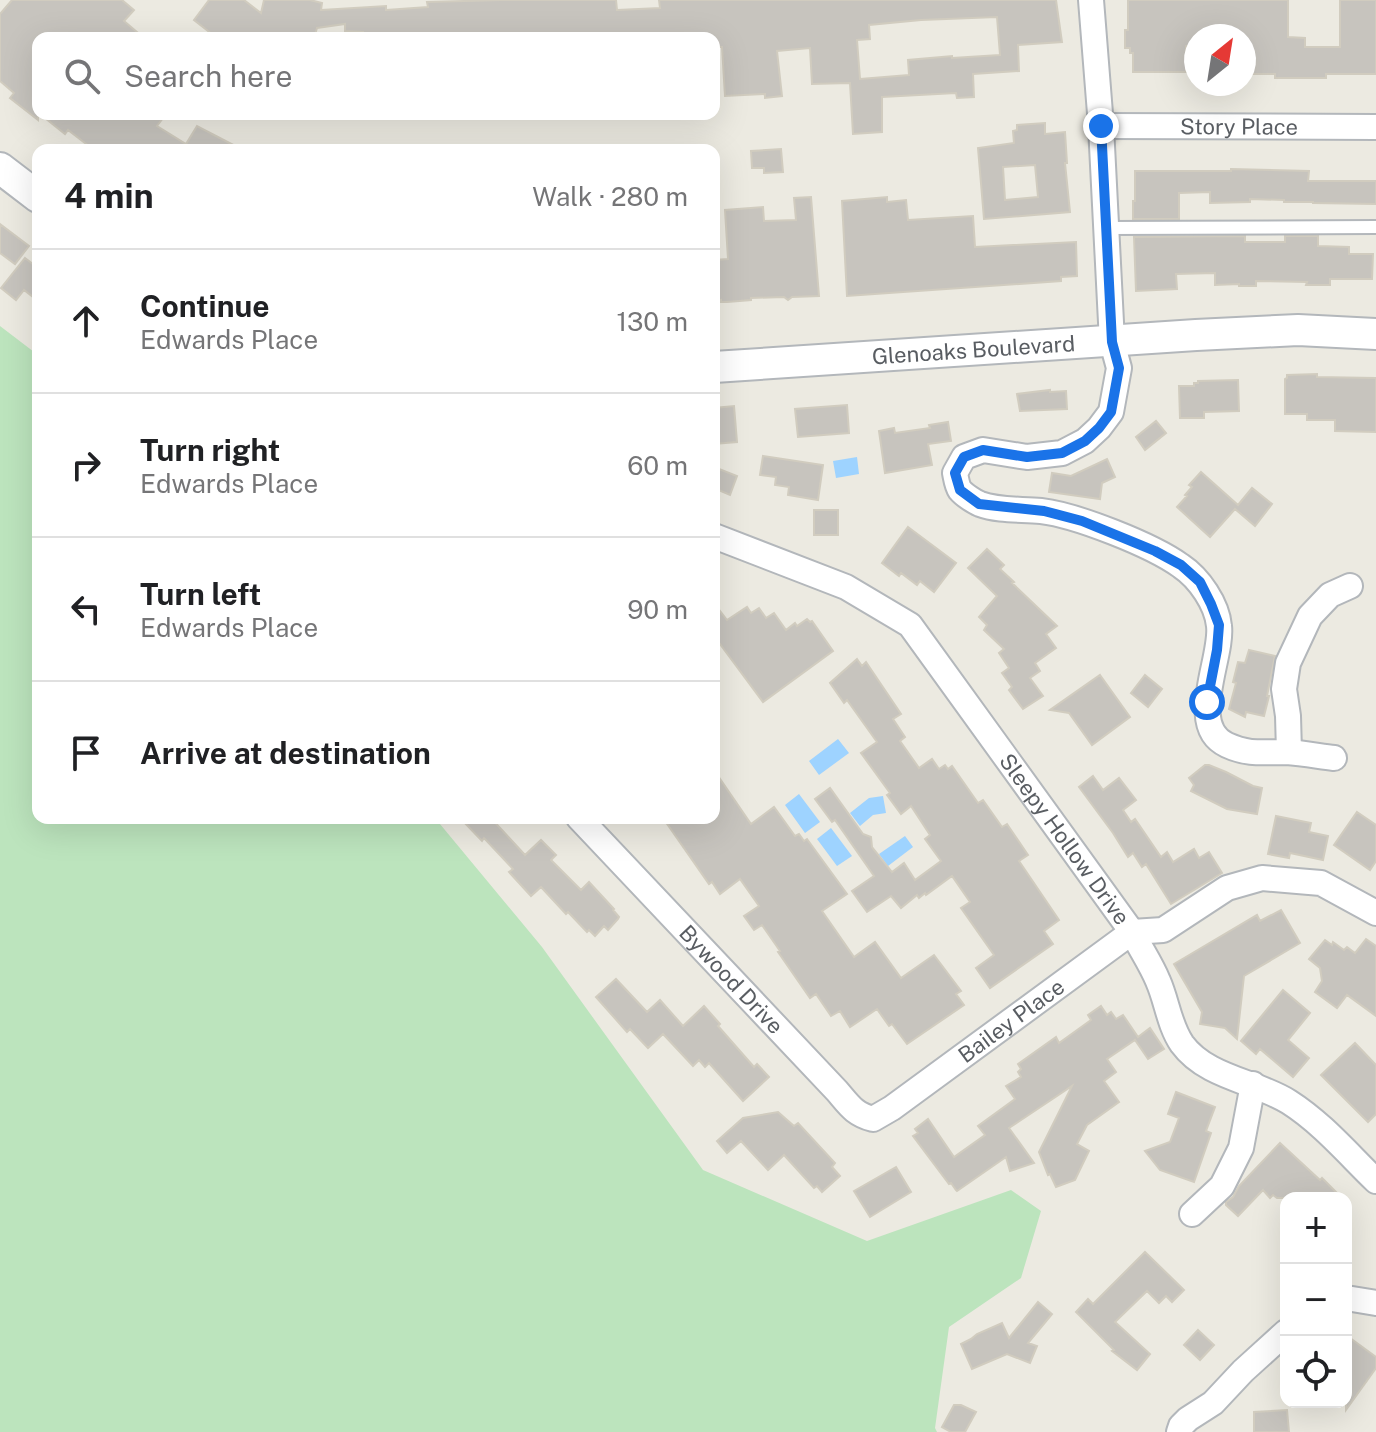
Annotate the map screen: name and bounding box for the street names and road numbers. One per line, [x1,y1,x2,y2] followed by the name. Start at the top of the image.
[1180,113,1298,140] street label: Story Place
[871,330,1076,369] street label: Glenoaks Boulevard
[994,748,1135,930] street label: Sleepy Hollow Drive
[674,920,789,1039] street label: Bywood Drive
[953,973,1069,1068] street label: Bailey Place

